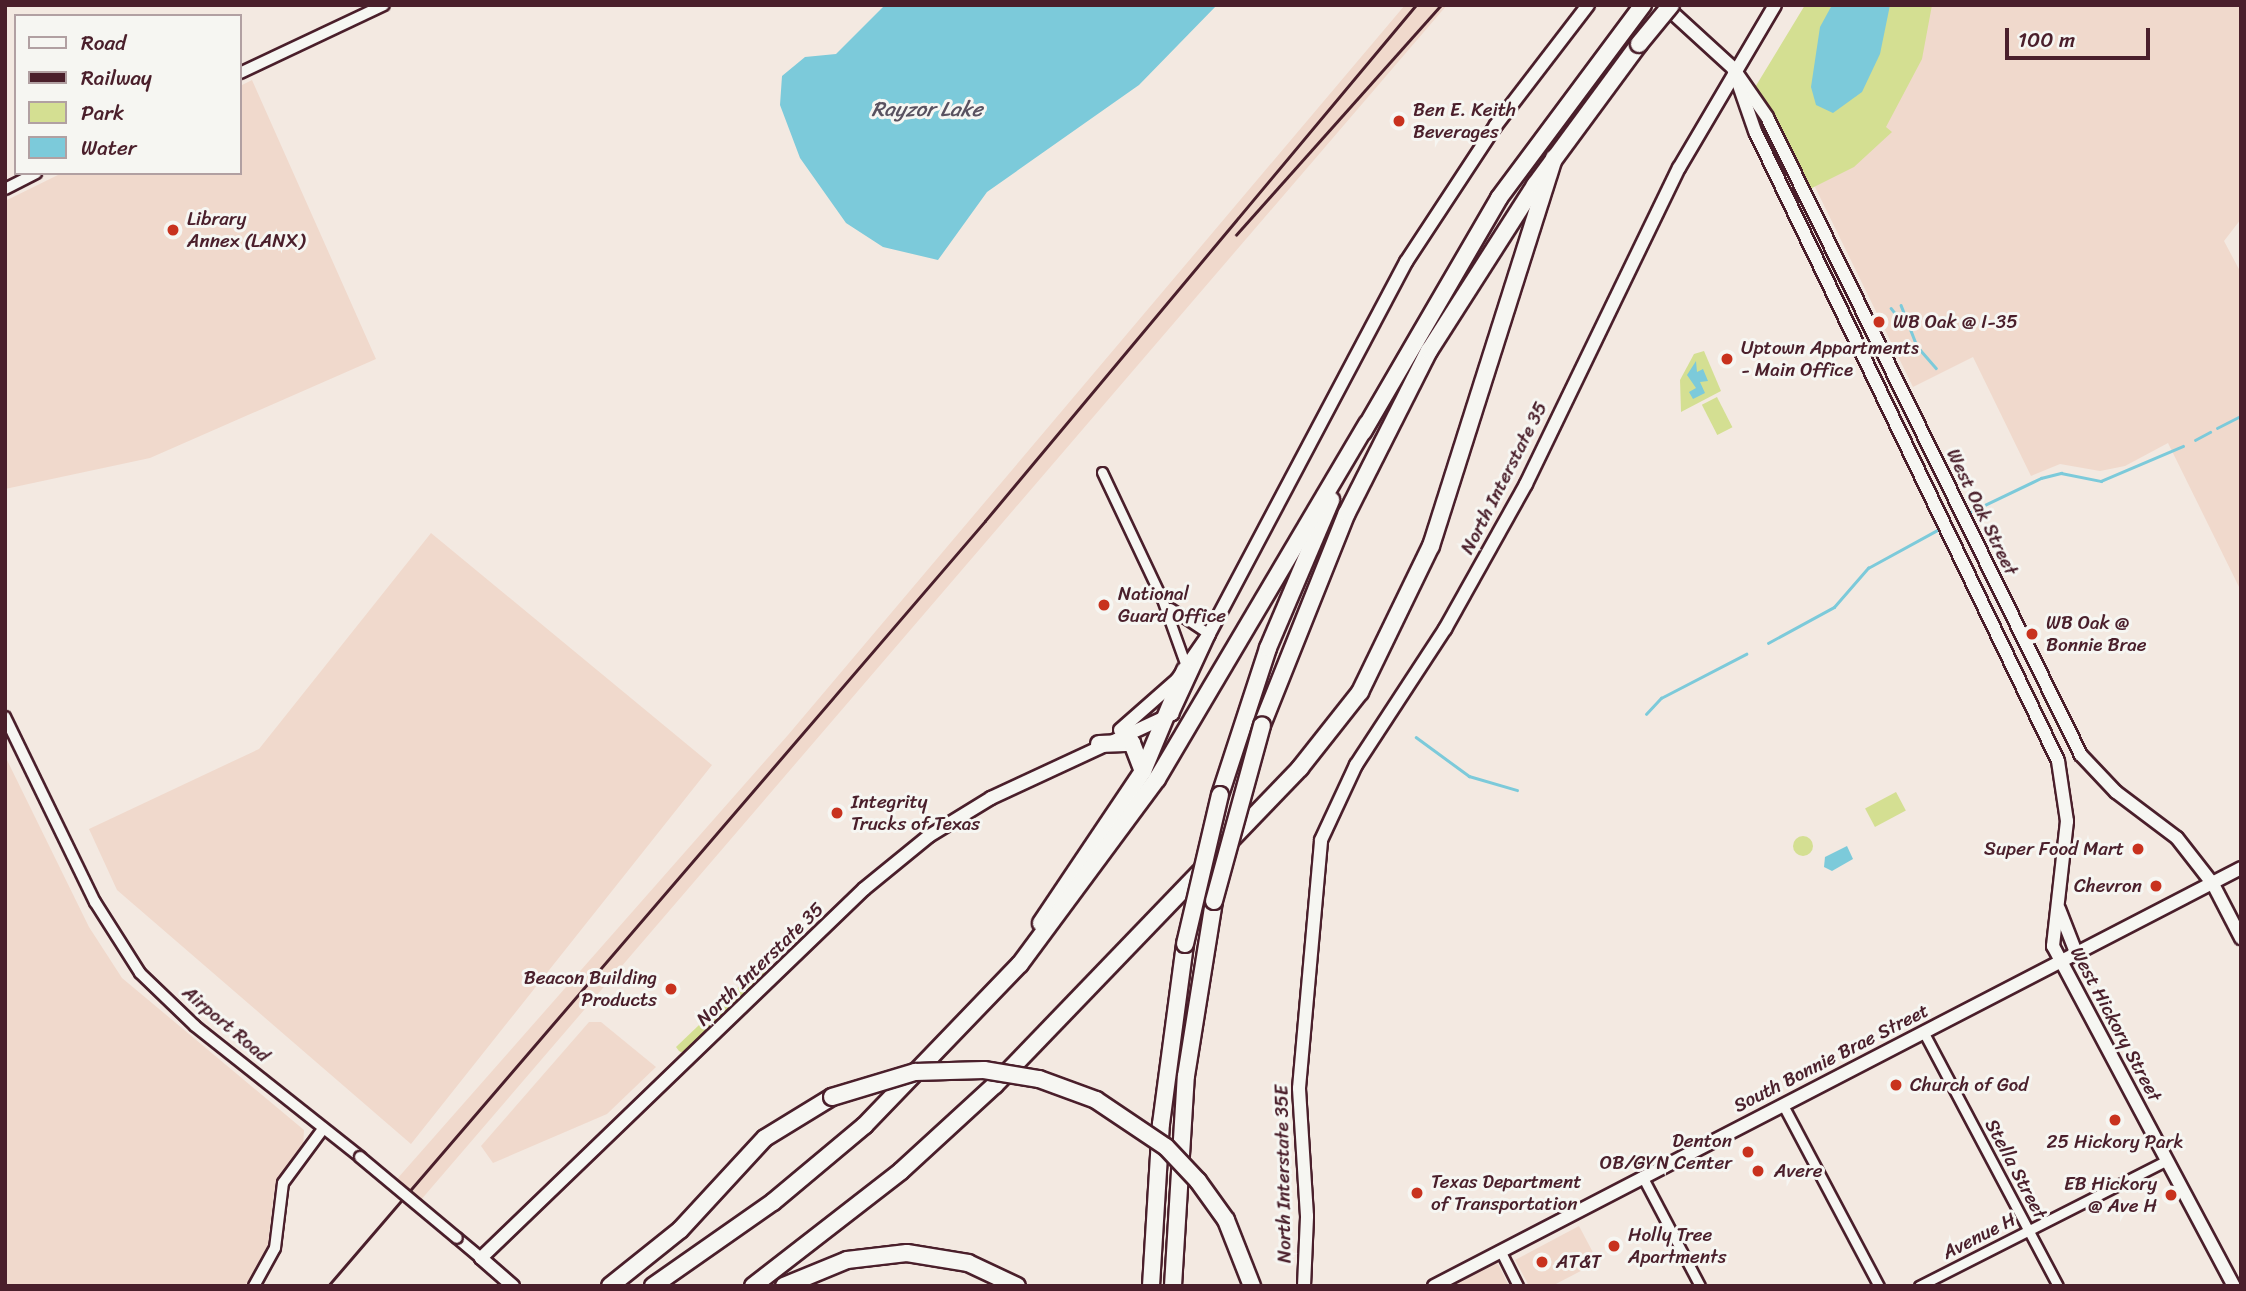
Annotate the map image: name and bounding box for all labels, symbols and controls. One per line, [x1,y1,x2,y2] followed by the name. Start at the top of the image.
[14,14,242,175] legend
[2008,14,2153,58] scale bar
[2018,21,2075,59] text: 100 m
[81,24,126,62] text: Road
[81,59,152,97] text: Railway
[81,94,124,132] text: Park
[871,96,983,122] water label: Rayzor Lake
[1413,99,1516,143] place label: Ben E. Keith Beverages
[1391,113,1407,129] marker: Ben E. Keith Beverages
[81,129,136,167] text: Water
[187,208,305,252] place label: Library Annex (LANX)
[165,222,181,238] marker: Library Annex (LANX)
[1893,311,2020,333] place label: WB Oak @ I-35
[1871,314,1887,330] marker: WB Oak @ I-35
[1741,337,1920,381] place label: Uptown Appartments - Main Office
[1719,351,1735,367] marker: Uptown Appartments - Main Office
[1456,398,1552,558] street label: North Interstate 35
[1941,445,2023,579] street label: West Oak Street
[1118,583,1226,627] place label: National Guard Office
[1096,597,1112,613] marker: National Guard Office
[2046,612,2147,656] place label: WB Oak @ Bonnie Brae
[2024,626,2040,642] marker: WB Oak @ Bonnie Brae
[851,791,981,835] place label: Integrity Trucks of Texas
[829,805,845,821] marker: Integrity Trucks of Texas
[1984,838,2124,860] place label: Super Food Mart
[2130,841,2146,857] marker: Super Food Mart
[2074,875,2142,897] place label: Chevron
[2148,878,2164,894] marker: Chevron
[692,898,828,1030] street label: North Interstate 35
[2066,943,2166,1105] street label: West Hickory Street
[524,967,657,1011] place label: Beacon Building Products
[178,981,274,1067] street label: Airport Road
[663,981,679,997] marker: Beacon Building Products
[1730,999,1932,1117] street label: South Bonnie Brae Street
[1910,1074,2029,1096] place label: Church of God
[1888,1077,1904,1093] marker: Church of God
[1270,1085,1296,1263] street label: North Interstate 35E
[2107,1112,2123,1128] marker: 25 Hickory Park
[1980,1115,2052,1223] street label: Stella Street
[1600,1130,1732,1174] place label: Denton OB/GYN Center
[2047,1131,2183,1153] place label: 25 Hickory Park
[1738,1142,1758,1162] marker: Denton OB/GYN Center
[1774,1160,1823,1182] place label: Avere
[1748,1161,1768,1181] marker: Avere
[1431,1171,1580,1215] place label: Texas Department of Transportation
[2064,1173,2157,1217] place label: EB Hickory @ Ave H
[1409,1185,1425,1201] marker: Texas Department of Transportation
[2163,1187,2179,1203] marker: EB Hickory @ Ave H
[1939,1208,2019,1264] street label: Avenue H
[1628,1224,1726,1268] place label: Holly Tree Apartments
[1606,1238,1622,1254] marker: Holly Tree Apartments
[1556,1251,1601,1273] place label: AT&T
[1534,1254,1550,1270] marker: AT&T

